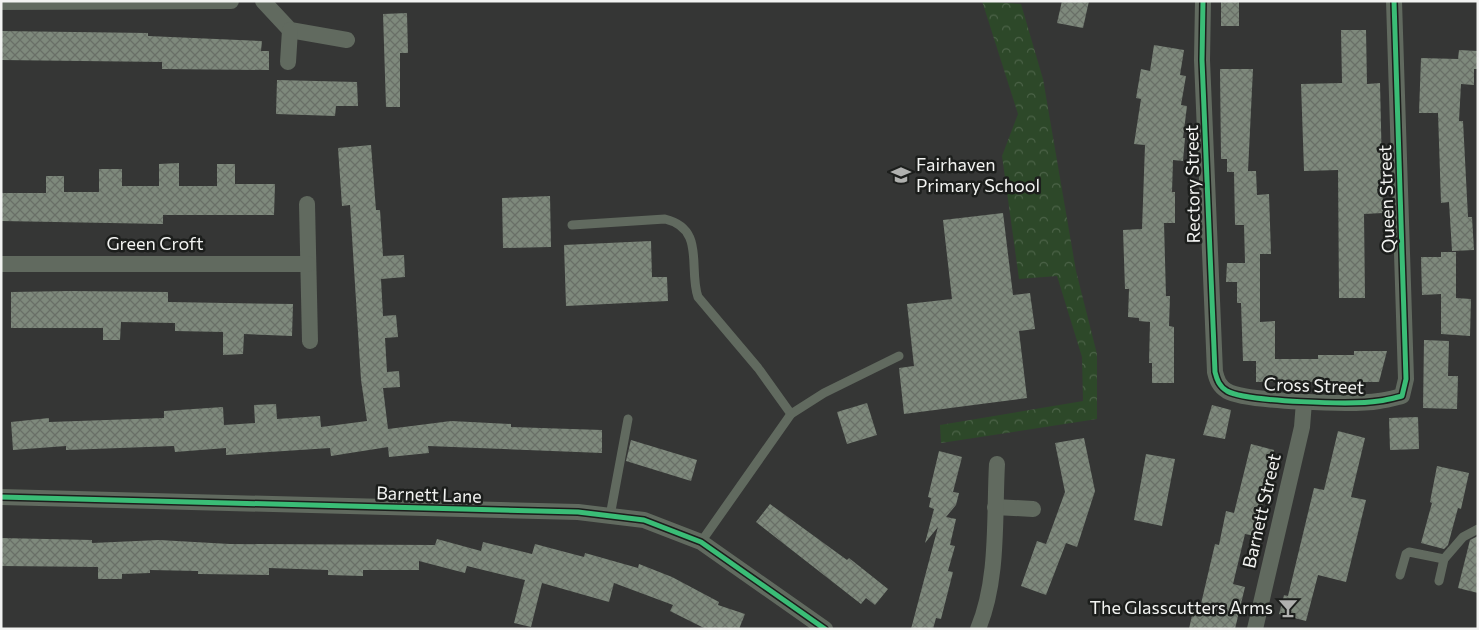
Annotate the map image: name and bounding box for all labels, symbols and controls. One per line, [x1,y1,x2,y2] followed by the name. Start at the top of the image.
[1180,124,1204,244] street label: Rectory Street
[1373,144,1399,254] street label: Queen Street
[916,153,1040,196] place label: Fairhaven Primary School
[890,164,912,186] school or university icon: Fairhaven Primary School
[106,232,204,254] street label: Green Croft
[1263,372,1365,398] street label: Cross Street
[1237,451,1285,570] street label: Barnett Street
[376,481,482,507] street label: Barnett Lane
[1090,596,1273,618] place label: The Glasscutters Arms
[1277,597,1299,619] bar icon: The Glasscutters Arms

